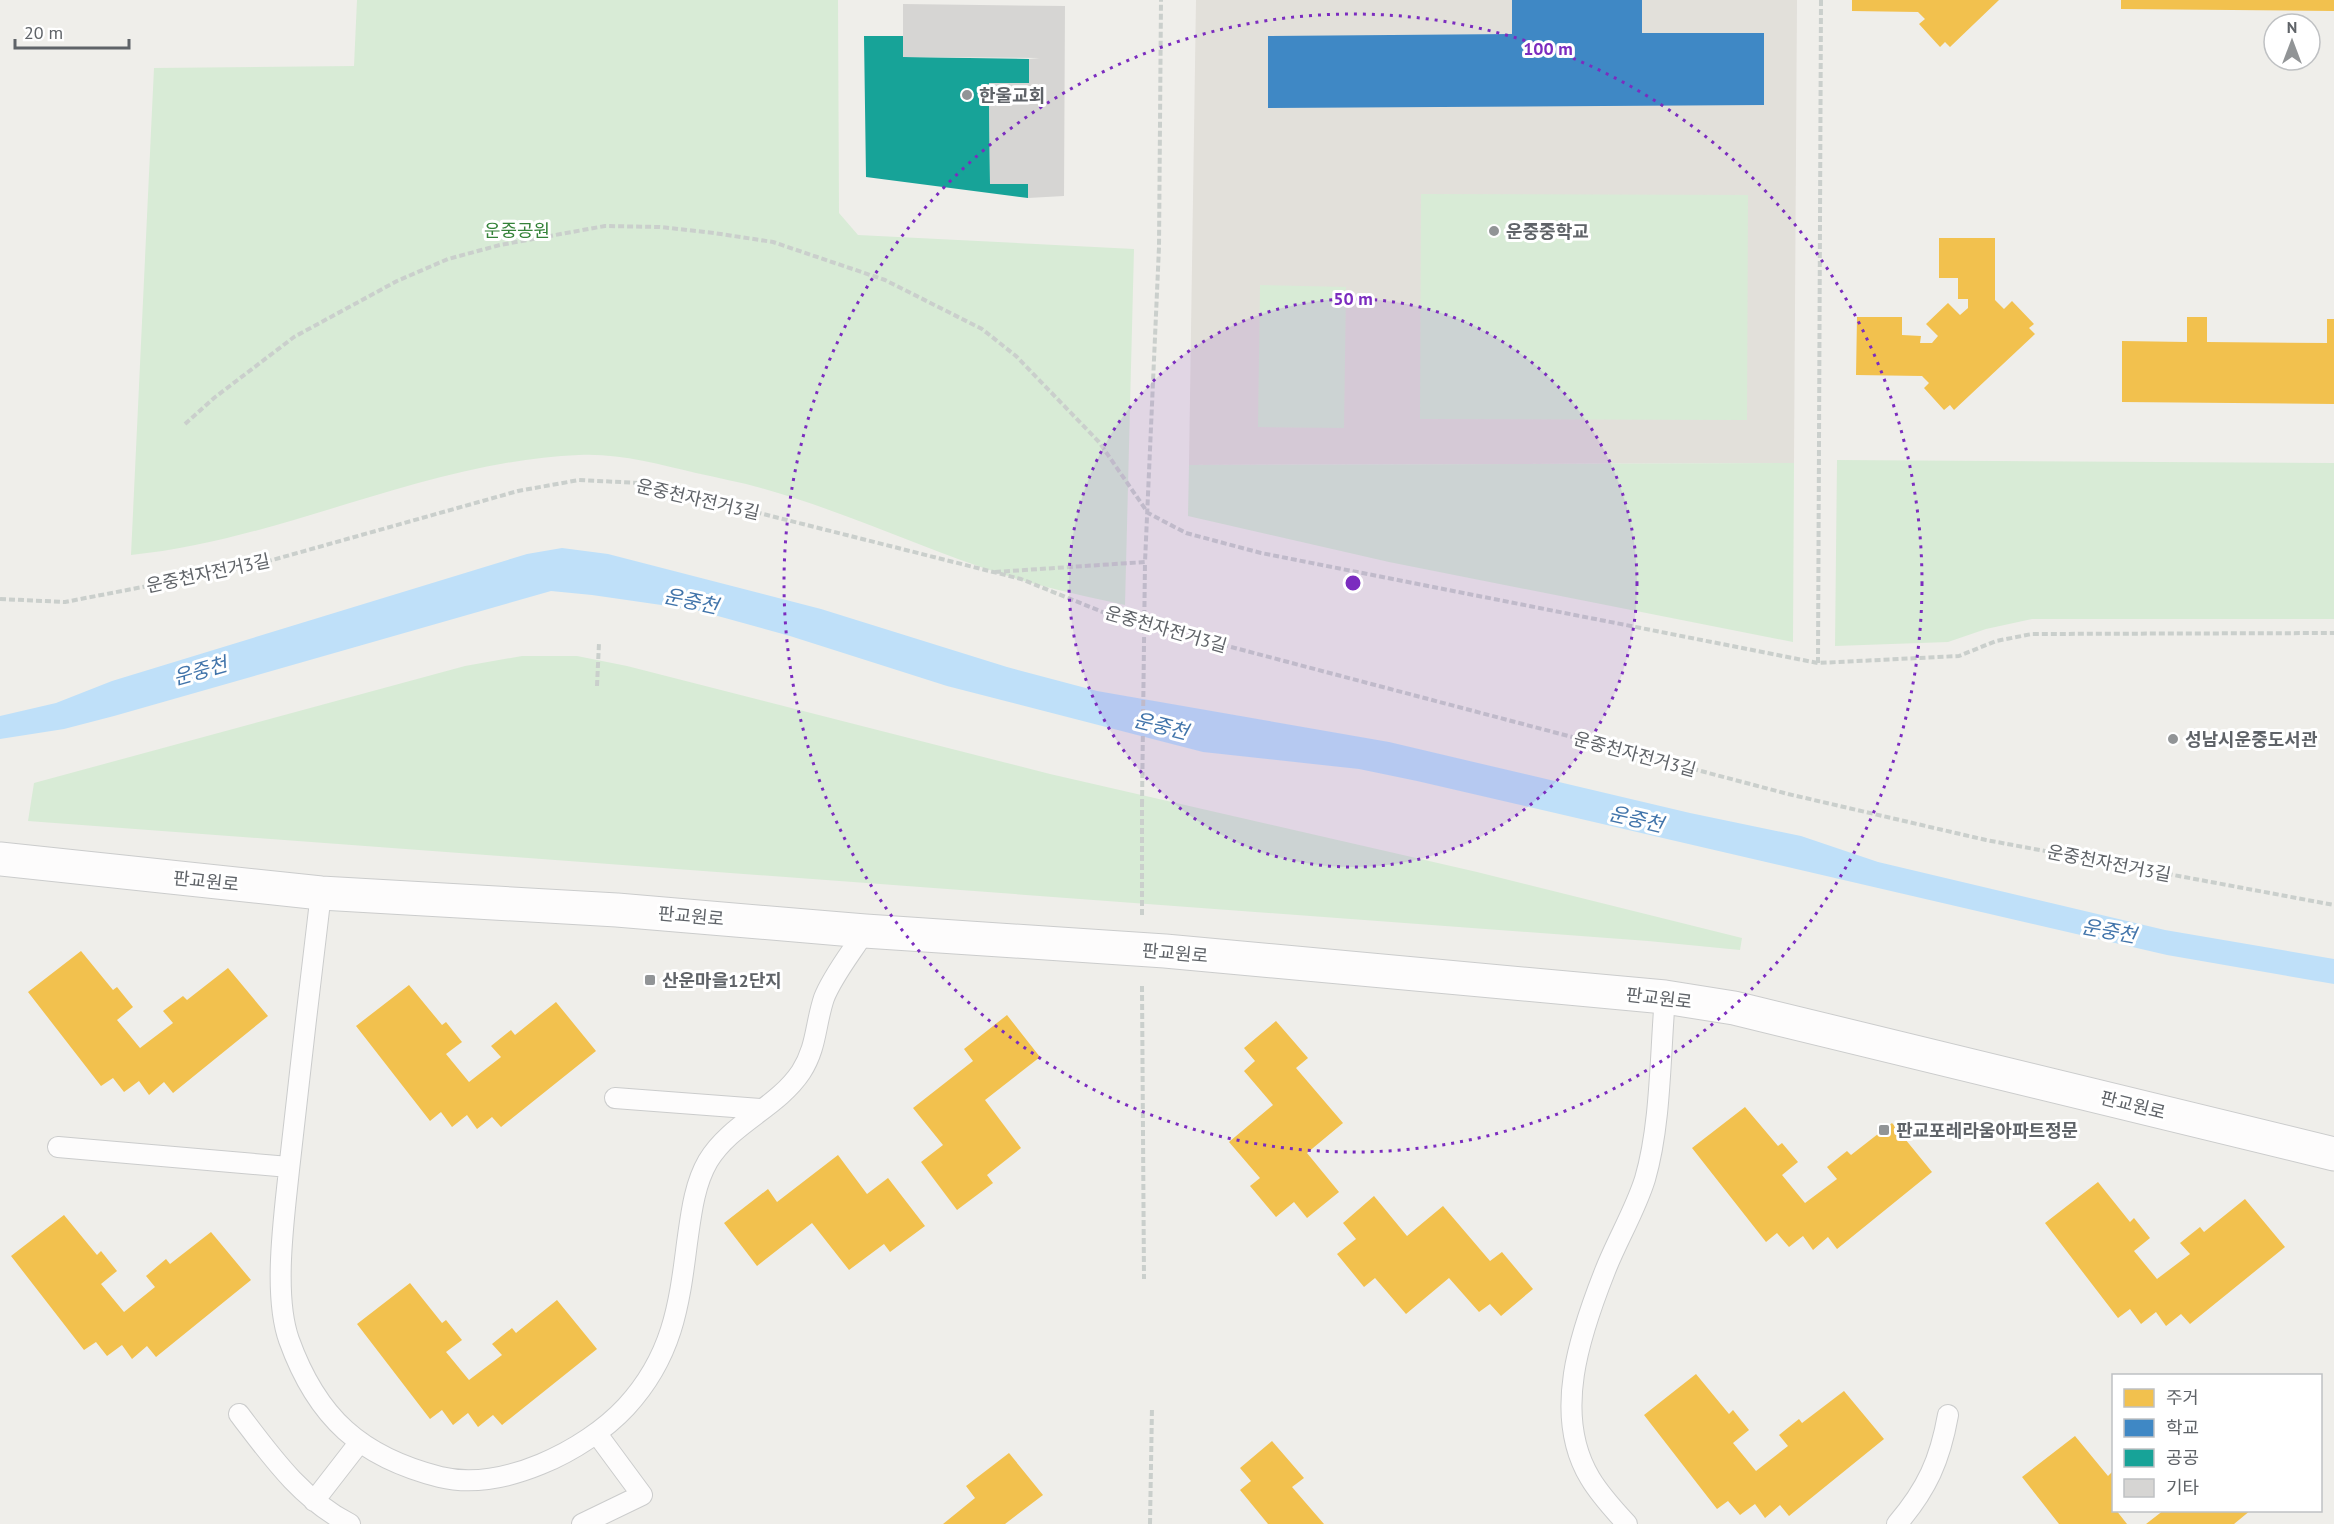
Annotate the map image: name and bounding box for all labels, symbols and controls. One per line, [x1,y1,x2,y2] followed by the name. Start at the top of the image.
[15,12,129,50] scale bar
[2262,12,2322,72] north arrow
[2287,17,2297,37] text: N
[24,21,63,44] text: 20 m
[1523,37,1573,60] text: 100 m
[979,84,1045,107] place label: 한울교회
[960,88,974,102] marker: 한울교회
[484,219,550,242] park label: 운중공원
[1506,220,1589,243] place label: 운중중학교
[1487,224,1501,238] marker: 운중중학교
[1333,287,1373,310] text: 50 m
[634,474,762,524] street label: 운중천자전거3길
[144,549,272,597] street label: 운중천자전거3길
[1343,573,1363,593] centre of rings
[661,583,723,620] water label: 운중천
[1102,601,1230,657] street label: 운중천자전거3길
[170,650,233,691] water label: 운중천
[1131,707,1193,746] water label: 운중천
[1571,727,1699,781] street label: 운중천자전거3길
[2185,728,2318,751] place label: 성남시운중도서관
[2166,732,2180,746] marker: 성남시운중도서관
[1606,800,1668,838] water label: 운중천
[2045,840,2173,886] street label: 운중천자전거3길
[172,866,240,896] street label: 판교원로
[657,902,725,930] street label: 판교원로
[2080,913,2141,949] water label: 운중천
[1141,939,1209,967] street label: 판교원로
[662,969,782,992] place label: 산운마을12단지
[643,973,657,987] marker: 산운마을12단지
[1625,983,1693,1013] street label: 판교원로
[2098,1086,2168,1124] street label: 판교원로
[1896,1119,2078,1142] place label: 판교포레라움아파트정문
[1877,1123,1891,1137] marker: 판교포레라움아파트정문
[2112,1374,2322,1512] legend
[2166,1386,2199,1409] text: 주거
[2166,1416,2199,1439] text: 학교
[2166,1446,2199,1469] text: 공공
[2166,1476,2200,1499] text: 기타

